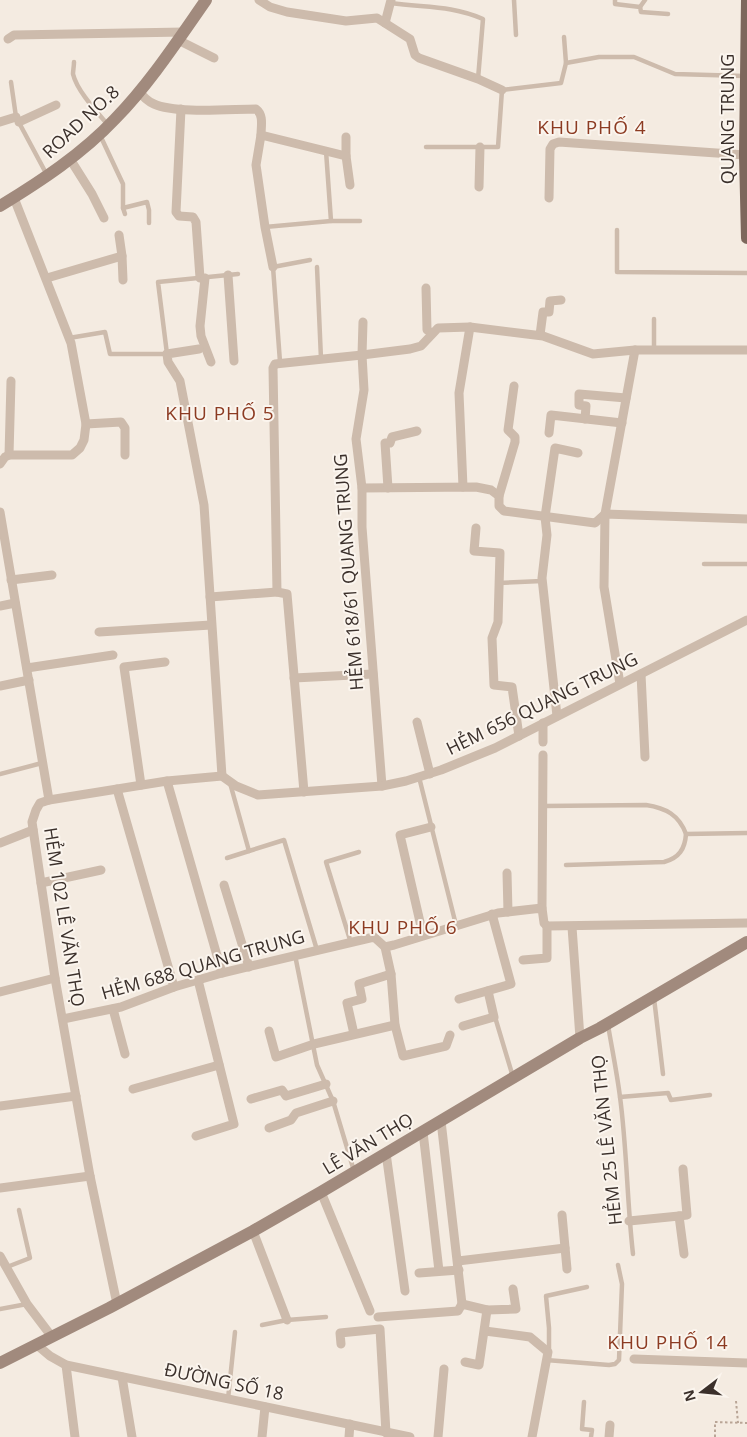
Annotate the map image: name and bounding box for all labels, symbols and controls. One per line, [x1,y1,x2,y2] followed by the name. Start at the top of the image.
[715,54,739,184] street label: QUANG TRUNG
[37,79,124,163] street label: ROAD NO.8
[537,114,647,140] district label: KHU PHỐ 4
[165,400,275,426] district label: KHU PHỐ 5
[328,453,368,691] street label: HẺM 618/61 QUANG TRUNG
[442,646,641,760] street label: HẺM 656 QUANG TRUNG
[39,825,91,1008] street label: HẺM 102 LÊ VĂN THỌ
[348,914,458,940] district label: KHU PHỐ 6
[98,924,307,1005] street label: HẺM 688 QUANG TRUNG
[585,1054,627,1226] street label: HẺM 25 LÊ VĂN THỌ
[318,1107,417,1180] street label: LÊ VĂN THỌ
[607,1329,729,1355] district label: KHU PHỐ 14
[162,1357,286,1405] street label: ĐƯỜNG SỐ 18
[677,1367,727,1417] north arrow
[678,1388,700,1404] text: N

